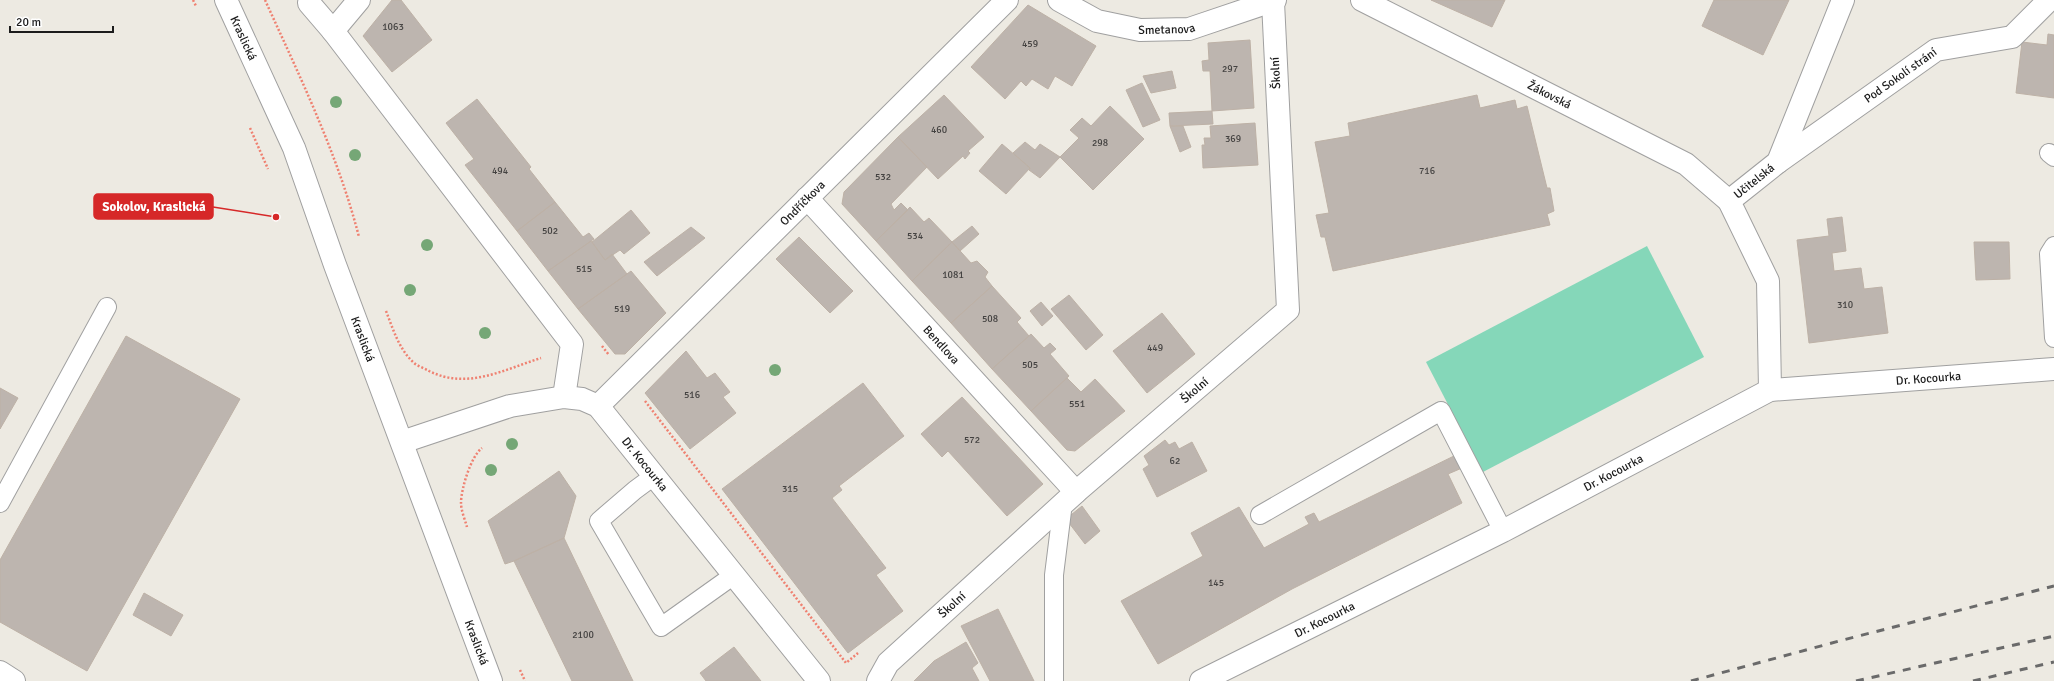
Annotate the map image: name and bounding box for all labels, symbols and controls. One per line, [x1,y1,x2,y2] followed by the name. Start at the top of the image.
[10,8,113,34] scale bar
[227,14,260,63] street label: Kraslická
[16,15,41,30] text: 20 m
[1138,20,1197,38] street label: Smetanova
[382,21,404,33] house number: 1063
[1022,38,1038,50] house number: 459
[1861,44,1940,106] street label: Pod Sokolí strání
[1268,56,1284,89] street label: Školní
[1222,63,1238,75] house number: 297
[1525,77,1574,112] street label: Žákovská
[931,124,947,136] house number: 460
[1225,133,1241,145] house number: 369
[1092,137,1108,149] house number: 298
[1731,160,1777,202] street label: Učitelská
[492,165,509,177] house number: 494
[1419,165,1435,177] house number: 716
[875,171,891,183] house number: 532
[777,177,828,229] street label: Ondříčkova
[94,194,213,219] callout: Sokolov, Kraslická
[102,199,206,215] text: Sokolov, Kraslická
[542,225,558,237] house number: 502
[907,230,924,242] house number: 534
[576,263,592,275] house number: 515
[942,269,964,281] house number: 1081
[1837,299,1853,311] house number: 310
[614,303,630,315] house number: 519
[982,313,998,325] house number: 508
[347,314,378,364] street label: Kraslická
[920,322,963,367] street label: Bendlova
[1147,342,1163,354] house number: 449
[1022,359,1038,371] house number: 505
[1895,368,1962,388] street label: Dr. Kocourka
[1178,374,1212,406] street label: Školní
[684,389,700,401] house number: 516
[1069,398,1085,410] house number: 551
[619,434,671,495] street label: Dr. Kocourka
[964,434,980,446] house number: 572
[1581,451,1646,495] street label: Dr. Kocourka
[1170,455,1180,467] house number: 62
[782,483,798,495] house number: 315
[1208,577,1224,589] house number: 145
[935,588,969,621] street label: Školní
[1292,598,1357,641] street label: Dr. Kocourka
[461,618,492,667] street label: Kraslická
[572,629,594,641] house number: 2100

